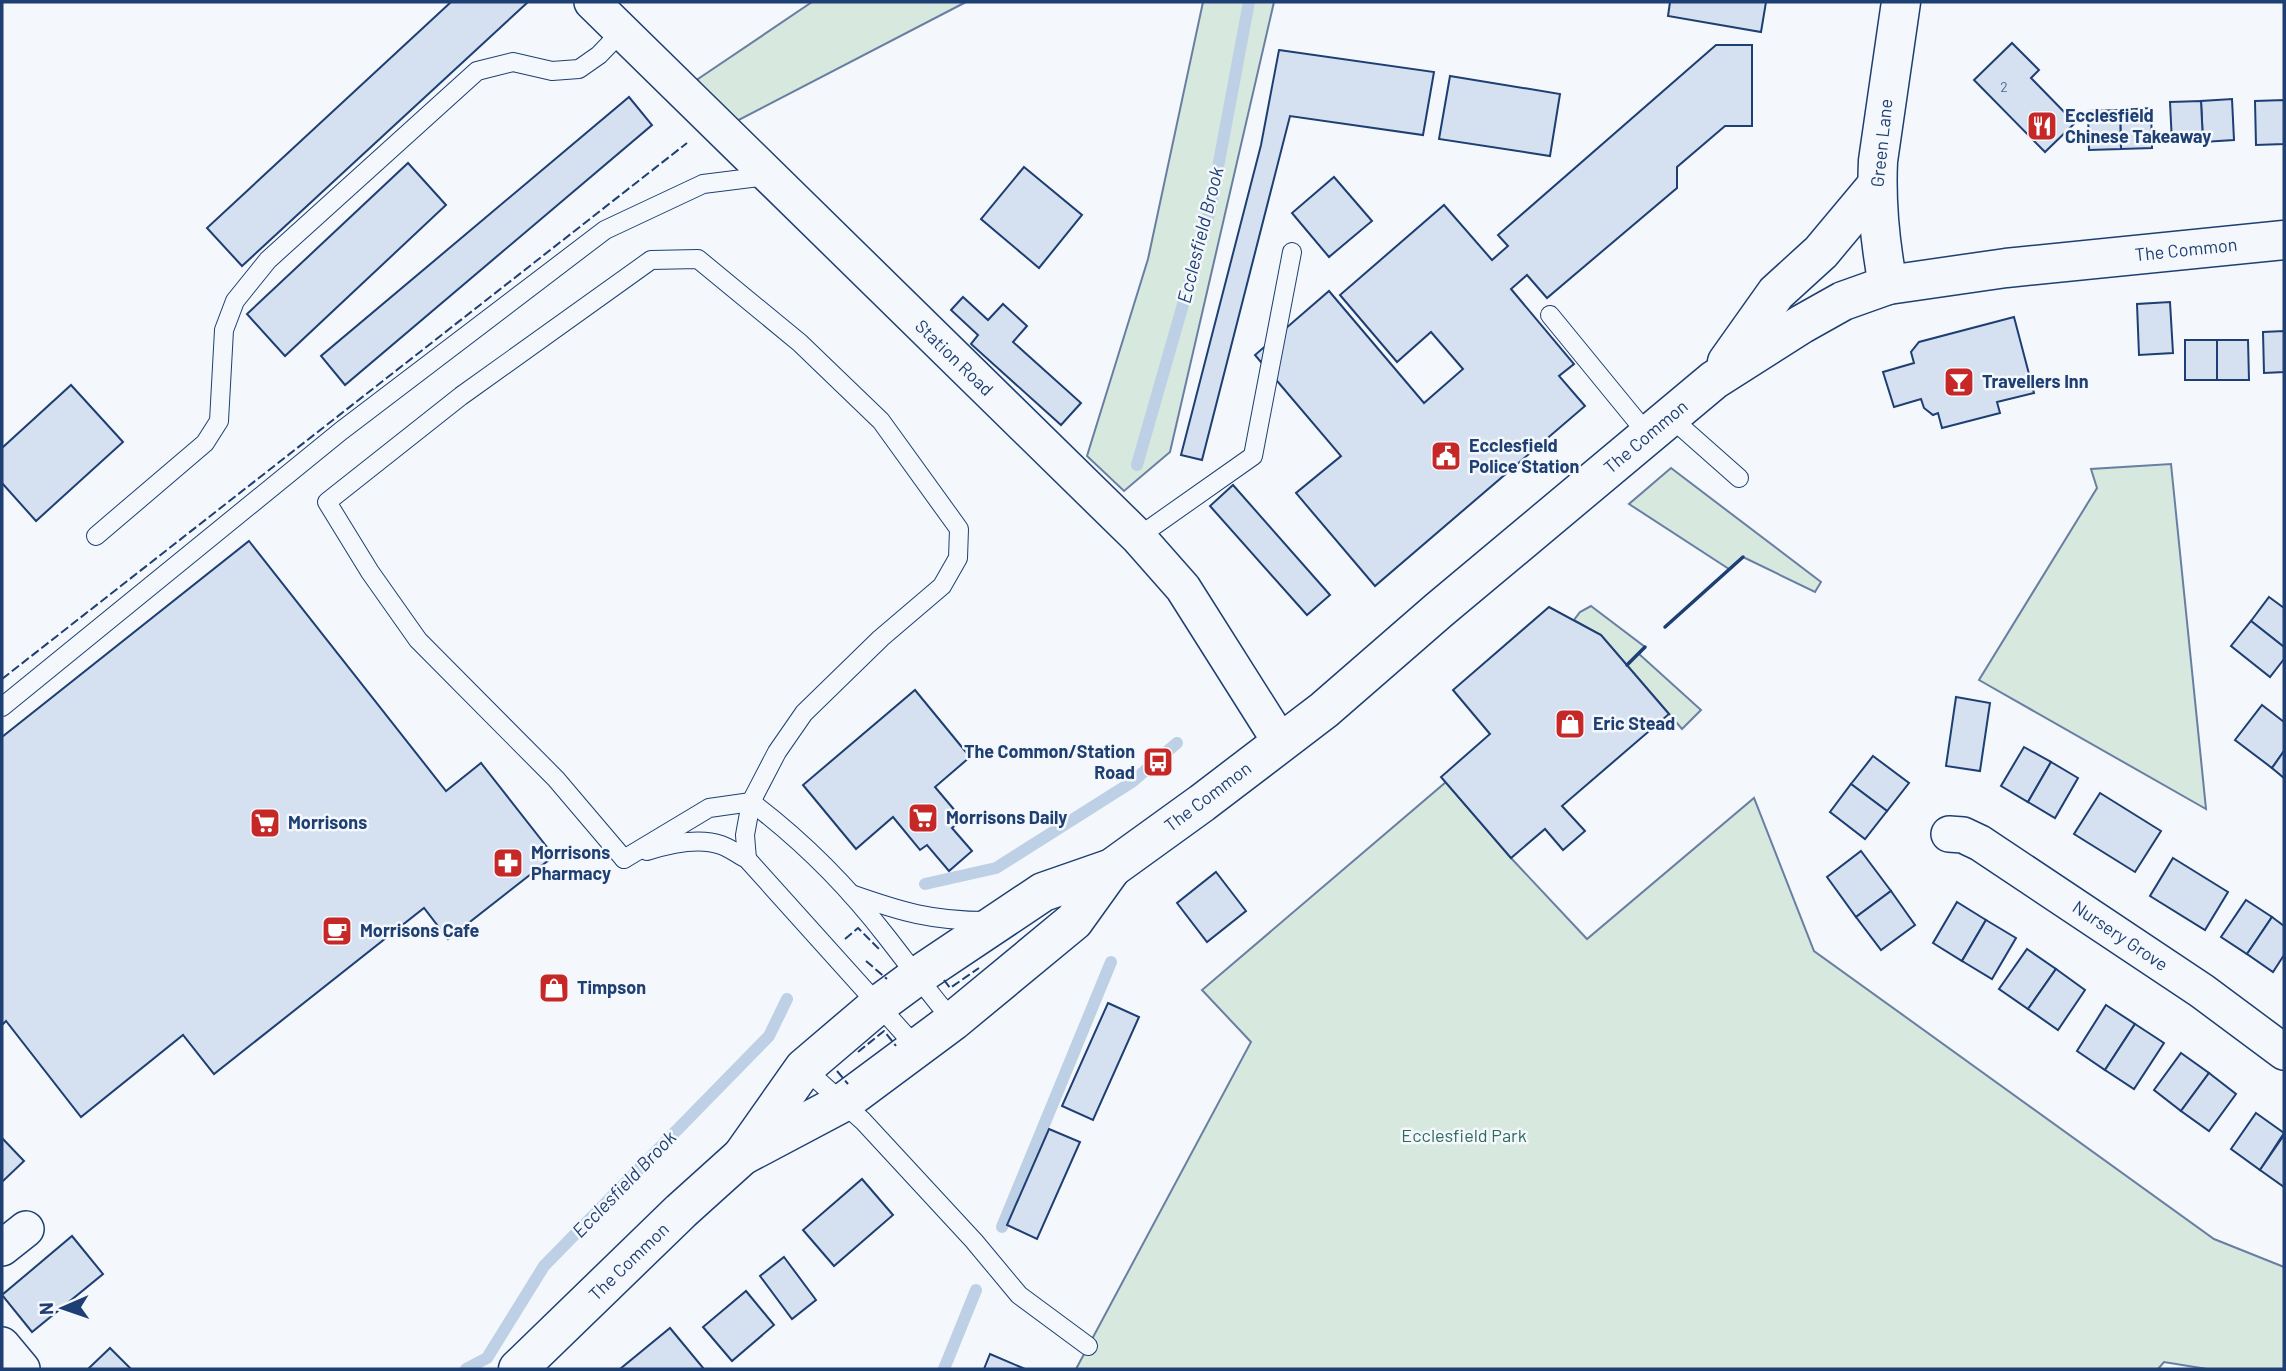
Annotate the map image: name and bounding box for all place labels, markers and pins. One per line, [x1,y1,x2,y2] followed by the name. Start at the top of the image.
[2065,104,2211,147] place label: Ecclesfield Chinese Takeaway
[2025,109,2059,143] restaurant icon: Ecclesfield Chinese Takeaway
[1942,365,1976,399] bar icon: Travellers Inn
[1982,370,2089,392] place label: Travellers Inn
[1469,434,1579,477] place label: Ecclesfield Police Station
[1429,439,1463,473] public building icon: Ecclesfield Police Station
[1553,707,1587,741] shop icon: Eric Stead
[1593,712,1675,734] place label: Eric Stead
[964,740,1135,783] place label: The Common/Station Road
[1141,745,1175,779] bus stop icon: The Common/Station Road
[906,801,940,835] supermarket icon: Morrisons Daily
[248,806,282,840] supermarket icon: Morrisons
[946,806,1067,828] place label: Morrisons Daily
[288,811,367,833] place label: Morrisons
[531,841,611,884] place label: Morrisons Pharmacy
[491,846,525,880] pharmacy icon: Morrisons Pharmacy
[320,914,354,948] cafe icon: Morrisons Cafe
[360,919,479,941] place label: Morrisons Cafe
[537,971,571,1005] shop icon: Timpson
[577,976,646,998] place label: Timpson

